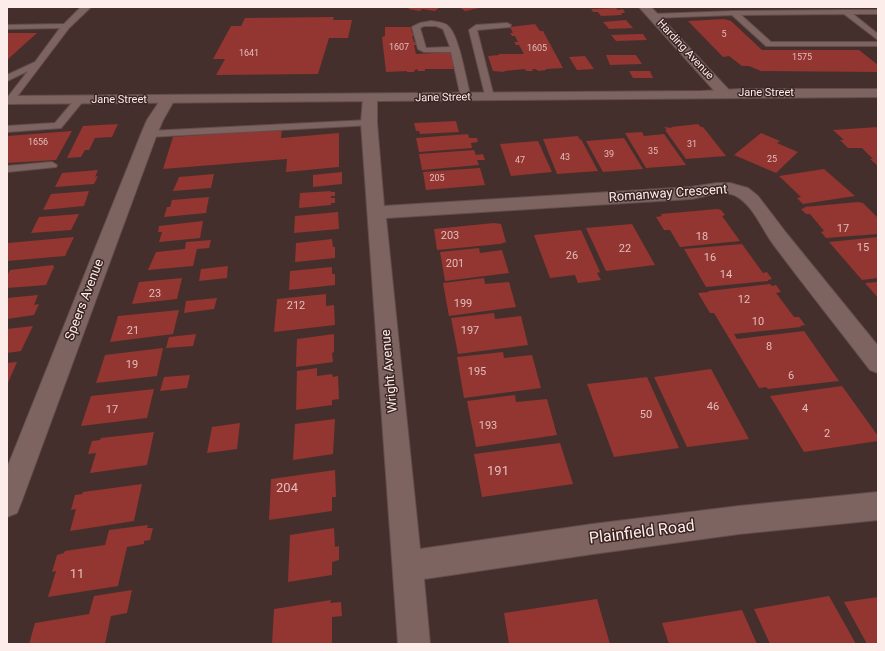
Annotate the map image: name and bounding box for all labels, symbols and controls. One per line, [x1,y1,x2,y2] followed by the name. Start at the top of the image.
[654,17,716,83] street label: Harding Avenue
[721,30,727,40] house number: 5
[389,43,409,53] house number: 1607
[527,44,547,54] house number: 1605
[239,49,259,59] house number: 1641
[792,53,812,63] house number: 1575
[738,86,794,100] street label: Jane Street
[415,91,471,105] street label: Jane Street
[91,93,147,107] street label: Jane Street
[28,138,48,148] house number: 1656
[687,140,697,150] house number: 31
[648,147,658,157] house number: 35
[604,150,614,160] house number: 39
[560,153,570,163] house number: 43
[767,155,777,165] house number: 25
[515,156,525,166] house number: 47
[429,174,445,184] house number: 205
[608,182,728,206] street label: Romanway Crescent
[837,222,849,236] house number: 17
[441,229,459,243] house number: 203
[696,230,708,244] house number: 18
[857,241,869,255] house number: 15
[619,242,631,256] house number: 22
[566,249,578,263] house number: 26
[704,251,716,265] house number: 16
[62,257,108,343] street label: Speers Avenue
[446,257,464,271] house number: 201
[720,268,732,282] house number: 14
[149,287,161,301] house number: 23
[738,293,750,307] house number: 12
[454,297,472,311] house number: 199
[287,299,305,313] house number: 212
[752,315,764,329] house number: 10
[127,324,139,338] house number: 21
[461,324,479,338] house number: 197
[379,329,401,413] street label: Wright Avenue
[766,340,772,354] house number: 8
[126,358,138,372] house number: 19
[468,365,486,379] house number: 195
[788,369,794,383] house number: 6
[707,400,719,414] house number: 46
[802,402,808,416] house number: 4
[106,403,118,417] house number: 17
[640,408,652,422] house number: 50
[479,419,497,433] house number: 193
[824,427,830,441] house number: 2
[487,464,509,480] house number: 191
[276,481,298,497] house number: 204
[588,517,696,549] street label: Plainfield Road
[70,567,84,583] house number: 11

